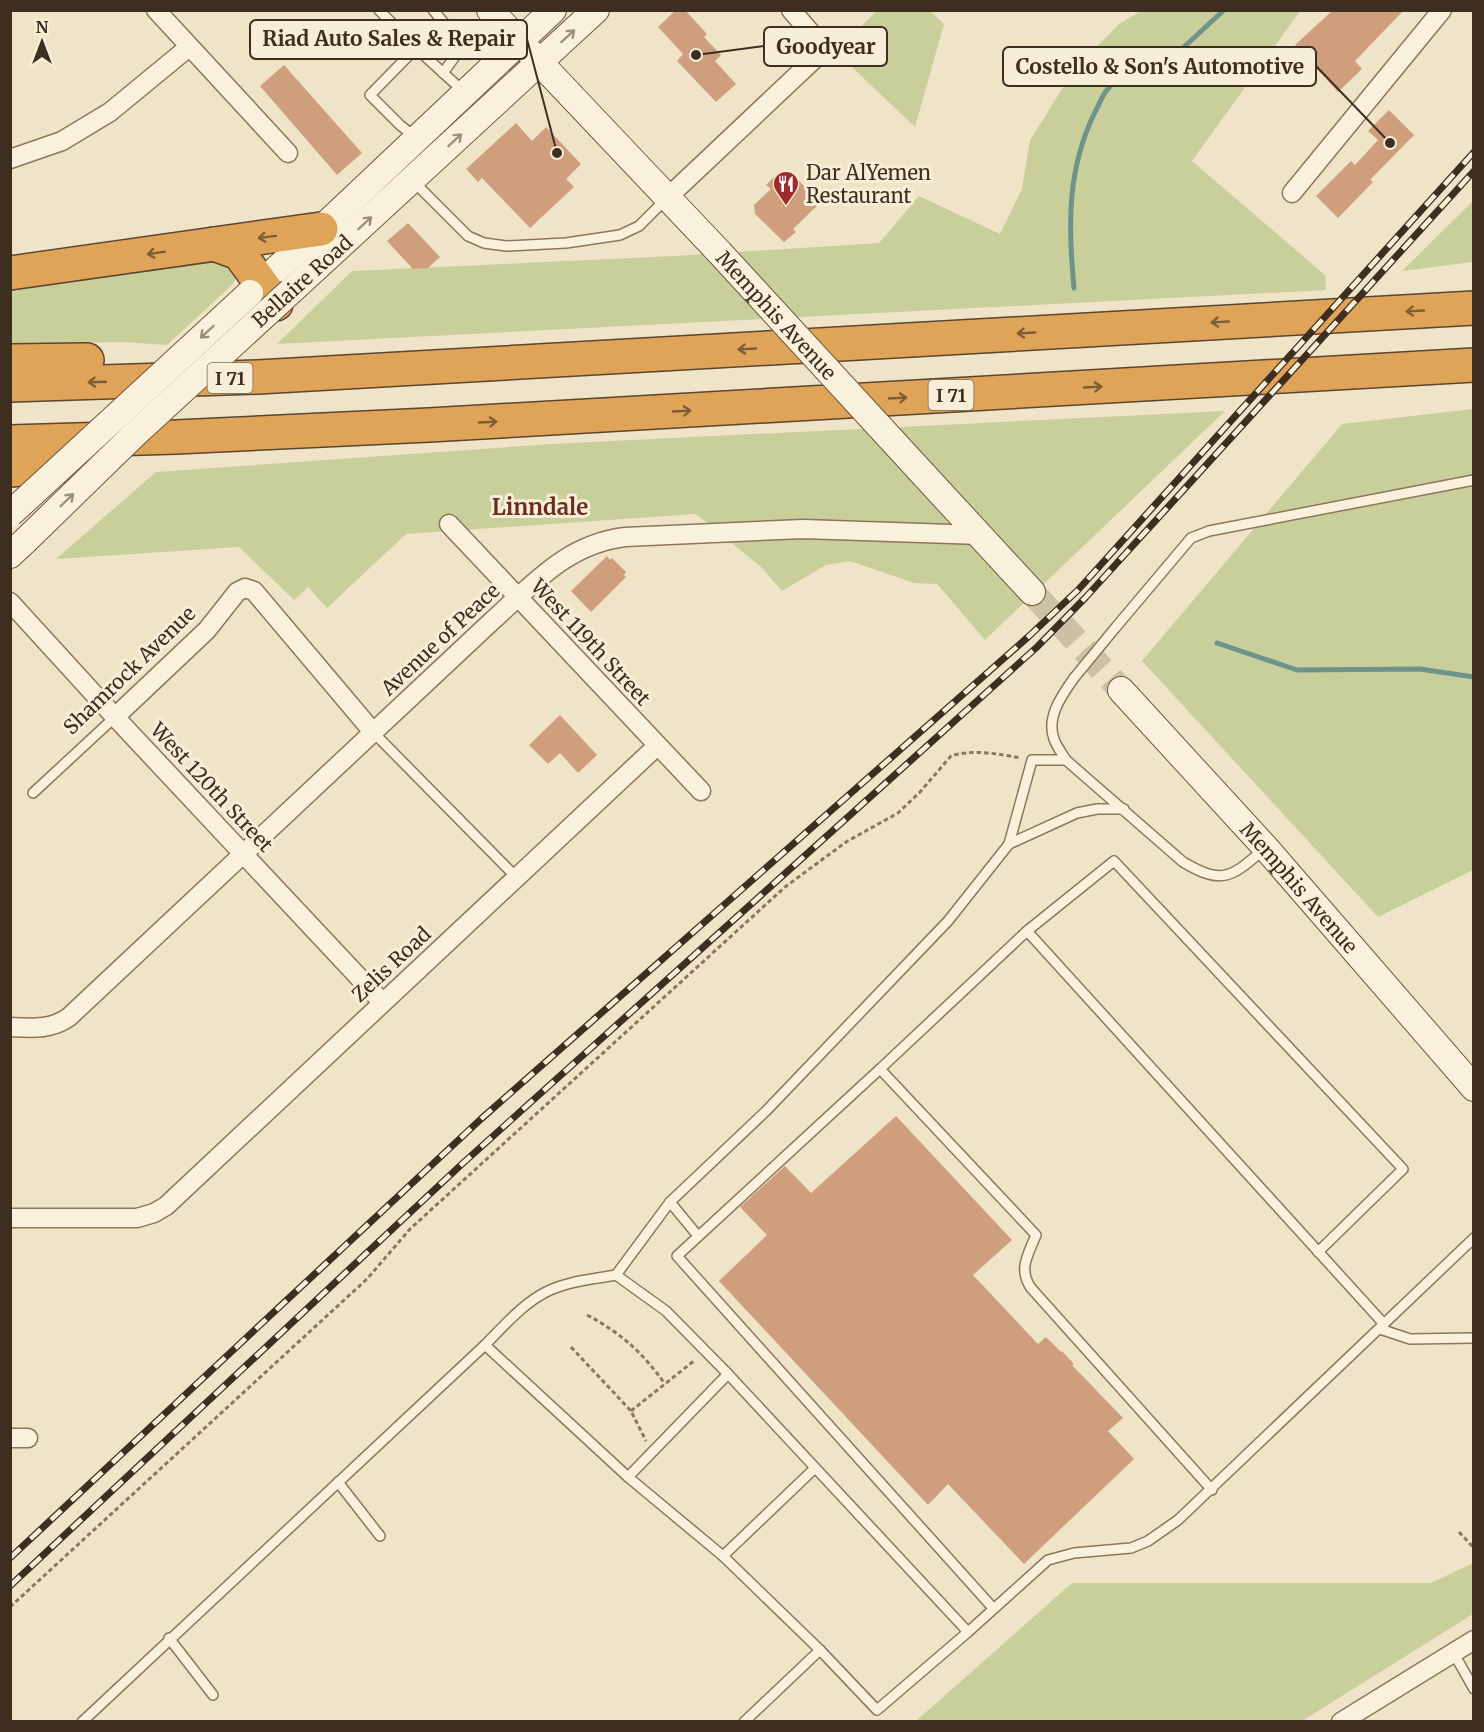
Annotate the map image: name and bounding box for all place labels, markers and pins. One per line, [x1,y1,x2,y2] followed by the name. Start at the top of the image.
[250,20,527,59] callout: Riad Auto Sales & Repair
[764,27,887,66] callout: Goodyear
[1003,47,1316,86] callout: Costello & Son's Automotive
[806,160,931,208] place label: Dar AlYemen Restaurant
[771,169,801,207] restaurant icon: Dar AlYemen Restaurant

